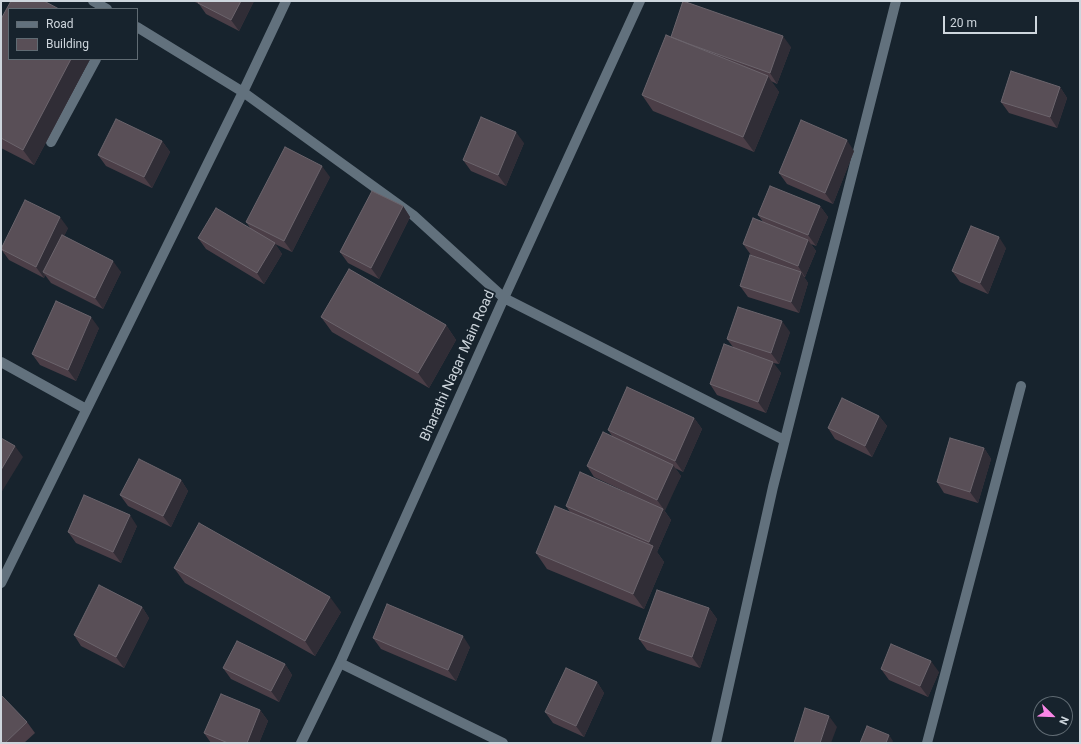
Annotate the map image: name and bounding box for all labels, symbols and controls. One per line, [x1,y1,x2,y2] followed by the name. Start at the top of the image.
[8,8,138,60] legend
[945,8,1039,34] scale bar
[950,16,977,30] text: 20 m
[46,17,74,31] text: Road
[46,37,89,51] text: Building
[417,288,499,444] street label: Bharathi Nagar Main Road
[1033,696,1073,736] north arrow
[1056,714,1071,727] text: N

